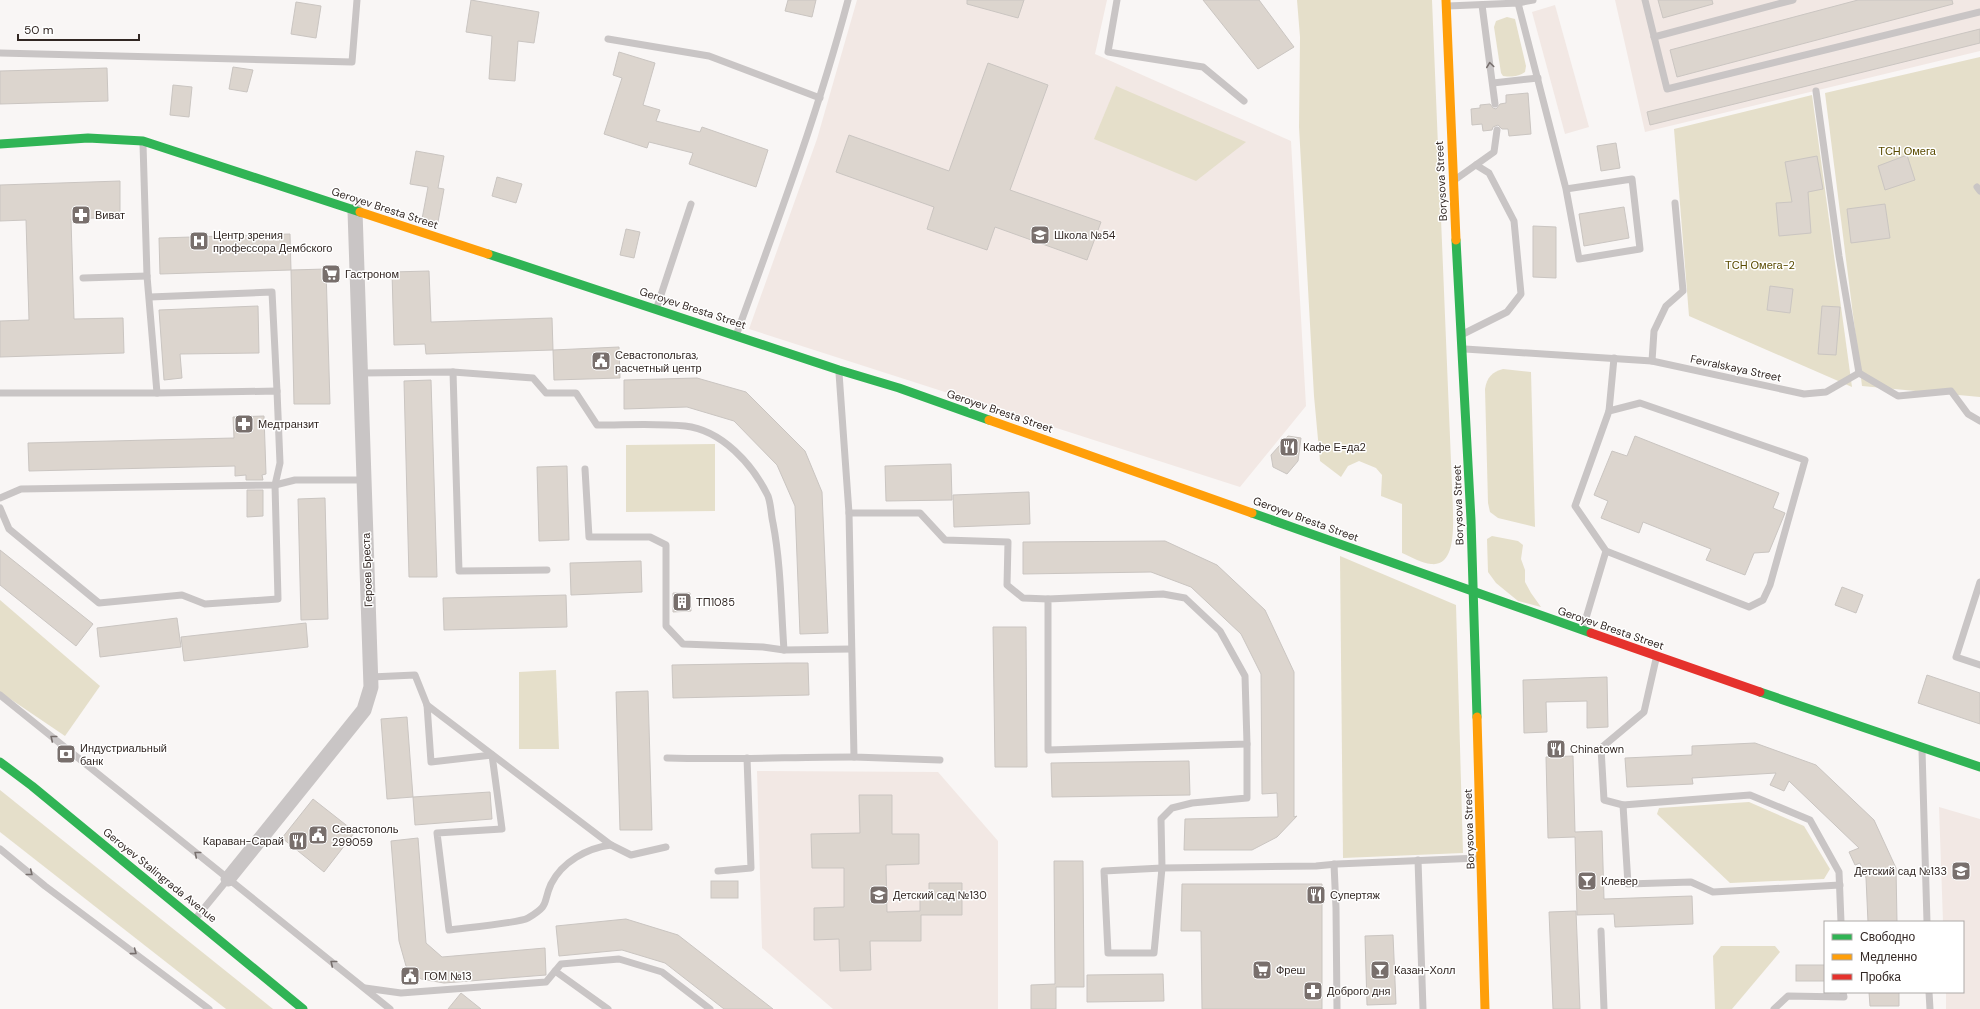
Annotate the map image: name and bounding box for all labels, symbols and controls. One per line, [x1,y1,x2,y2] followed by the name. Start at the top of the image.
[18,16,139,42] scale bar
[24,22,53,38] text: 50 m
[1486,62,1495,68] one-way arrow
[1432,140,1450,222] street label: Borysova Street
[1878,144,1937,158] park label: ТСН Омега
[330,184,440,232] street label: Geroyev Bresta Street
[70,204,92,226] pharmacy icon: Виват
[95,208,125,222] place label: Виват
[1029,224,1051,246] school or university icon: Школа №54
[213,228,332,255] place label: Центр зрения профессора Дембского
[1054,228,1116,242] place label: Школа №54
[188,230,210,252] hospital icon: Центр зрения профессора Дембского
[1725,258,1795,272] park label: ТСН Омега-2
[320,263,342,285] supermarket icon: Гастроном
[345,267,399,281] place label: Гастроном
[638,284,748,332] street label: Geroyev Bresta Street
[615,348,702,375] place label: Севастопольгаз, расчетный центр
[590,350,612,372] public building icon: Севастопольгаз, расчетный центр
[1689,352,1783,384] street label: Fevralskaya Street
[945,386,1055,436] street label: Geroyev Bresta Street
[233,413,255,435] pharmacy icon: Медтранзит
[258,417,319,431] place label: Медтранзит
[1278,436,1300,458] restaurant icon: Кафе Е=да2
[1303,440,1366,454] place label: Кафе Е=да2
[1450,465,1466,545] street label: Borysova Street
[1251,493,1361,545] street label: Geroyev Bresta Street
[359,532,375,607] street label: Героев Бреста
[671,591,693,613] building icon: ТП1085
[696,595,735,609] place label: ТП1085
[1556,603,1666,653] street label: Geroyev Bresta Street
[50,735,57,742] one-way arrow
[1545,738,1567,760] restaurant icon: Chinatown
[80,741,167,768] place label: Индустриальный банк
[1570,742,1624,756] place label: Chinatown
[55,743,77,765] bank icon: Индустриальный банк
[1461,789,1477,869] street label: Borysova Street
[332,822,399,849] place label: Севастополь 299059
[307,824,329,846] public building icon: Севастополь 299059
[100,825,220,925] street label: Geroyev Stalingrada Avenue
[287,830,309,852] restaurant icon: Караван-Сарай
[203,834,284,848] place label: Караван-Сарай
[195,852,202,859] one-way arrow
[1950,860,1972,882] school or university icon: Детский сад №133
[1854,864,1947,878] place label: Детский сад №133
[26,869,33,876] one-way arrow
[1576,870,1598,892] bar icon: Клевер
[1601,874,1638,888] place label: Клевер
[868,884,890,906] school or university icon: Детский сад №130
[1305,884,1327,906] restaurant icon: Супертяж
[893,888,987,902] place label: Детский сад №130
[1330,888,1380,902] place label: Супертяж
[1824,921,1964,993] legend
[1860,929,1915,945] text: Свободно
[129,947,136,954] one-way arrow
[1860,949,1917,965] text: Медленно
[1251,959,1273,981] supermarket icon: Фреш
[1369,959,1391,981] bar icon: Казан-Холл
[331,961,338,968] one-way arrow
[1276,963,1306,977] place label: Фреш
[1394,963,1456,977] place label: Казан-Холл
[399,965,421,987] public building icon: ГОМ №13
[424,969,472,983] place label: ГОМ №13
[1860,969,1901,985] text: Пробка
[1302,980,1324,1002] pharmacy icon: Доброго дня
[1327,984,1391,998] place label: Доброго дня

